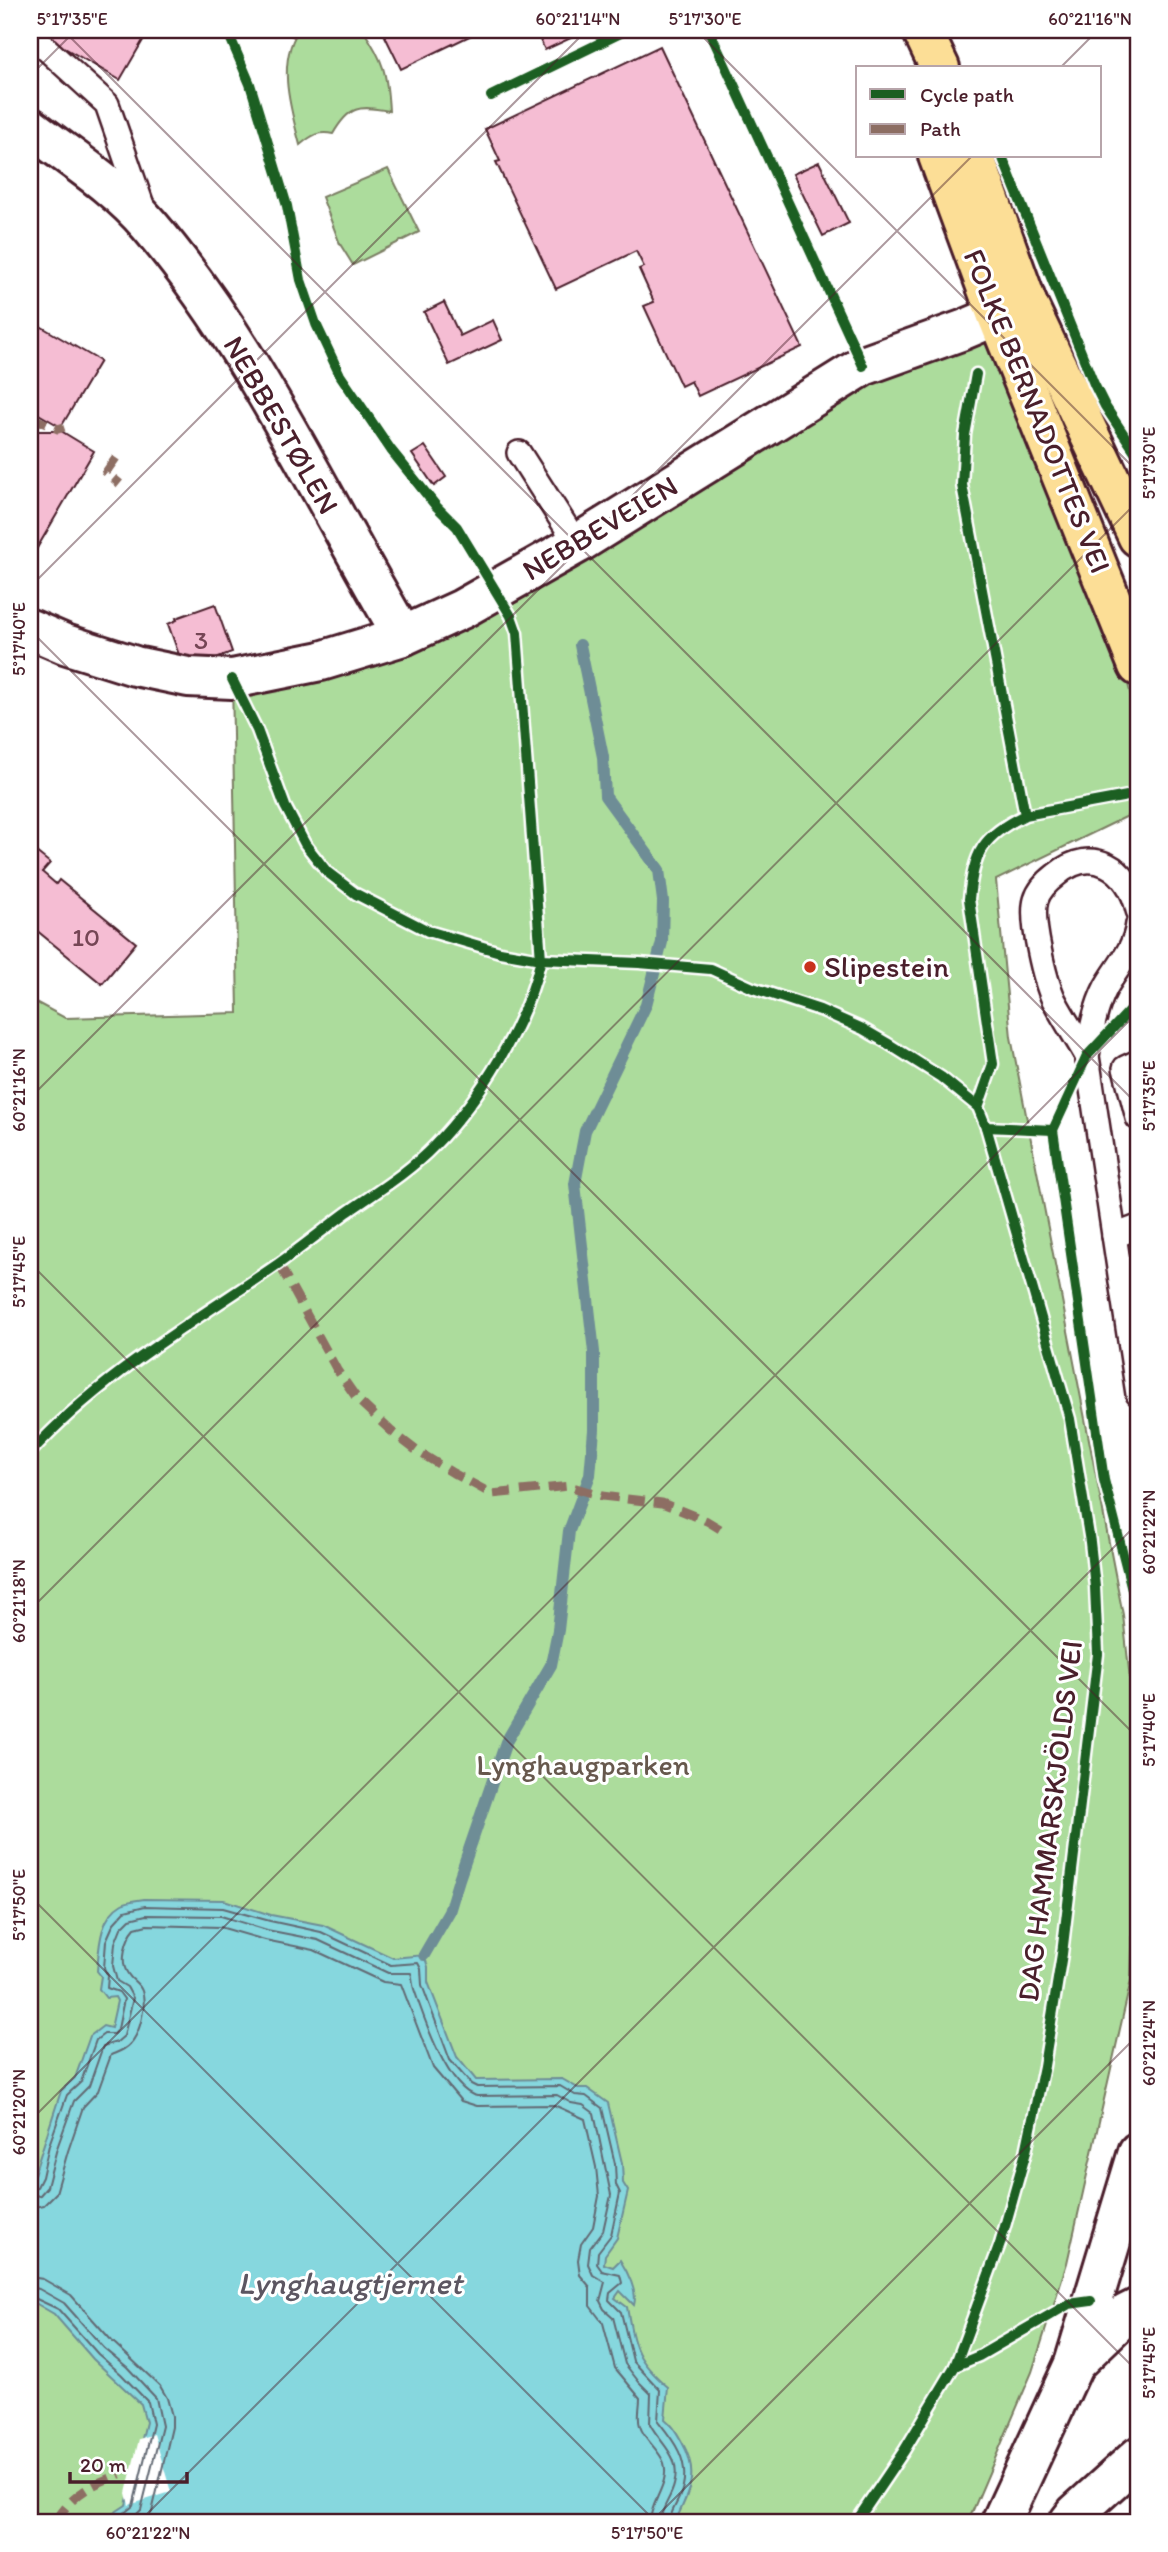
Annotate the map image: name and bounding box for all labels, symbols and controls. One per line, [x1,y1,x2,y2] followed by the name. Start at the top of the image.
[36,8,108,30] text: 5°17'35"E
[536,8,620,30] text: 60°21'14"N
[669,8,741,30] text: 5°17'30"E
[1048,8,1132,30] text: 60°21'16"N
[856,66,1102,158] legend
[920,82,1014,107] text: Cycle path
[920,116,961,141] text: Path
[955,243,1119,578] street label: FOLKE BERNADOTTES VEI
[215,329,347,520] street label: NEBBESTØLEN
[1138,427,1160,499] text: 5°17'30"E
[515,467,684,588] street label: NEBBEVEIEN
[8,602,30,676] text: 5°17'40"E
[194,624,208,656] house number: 3
[72,921,100,953] house number: 10
[824,948,949,985] place label: Slipestein
[802,959,818,975] marker: Slipestein
[8,1048,30,1132] text: 60°21'16"N
[1138,1060,1160,1132] text: 5°17'35"E
[8,1236,30,1308] text: 5°17'45"E
[1138,1490,1160,1574] text: 60°21'22"N
[8,1559,30,1643] text: 60°21'18"N
[1009,1638,1090,2004] street label: DAG HAMMARSKJÖLDS VEI
[1138,1693,1160,1767] text: 5°17'40"E
[476,1746,690,1783] park label: Lynghaugparken
[8,1869,30,1941] text: 5°17'50"E
[1138,2000,1160,2086] text: 60°21'24"N
[8,2069,30,2155] text: 60°21'20"N
[238,2264,465,2302] water label: Lynghaugtjernet
[1138,2327,1160,2399] text: 5°17'45"E
[70,2440,187,2484] scale bar
[80,2452,127,2477] text: 20 m
[106,2522,190,2544] text: 60°21'22"N
[611,2522,683,2544] text: 5°17'50"E

